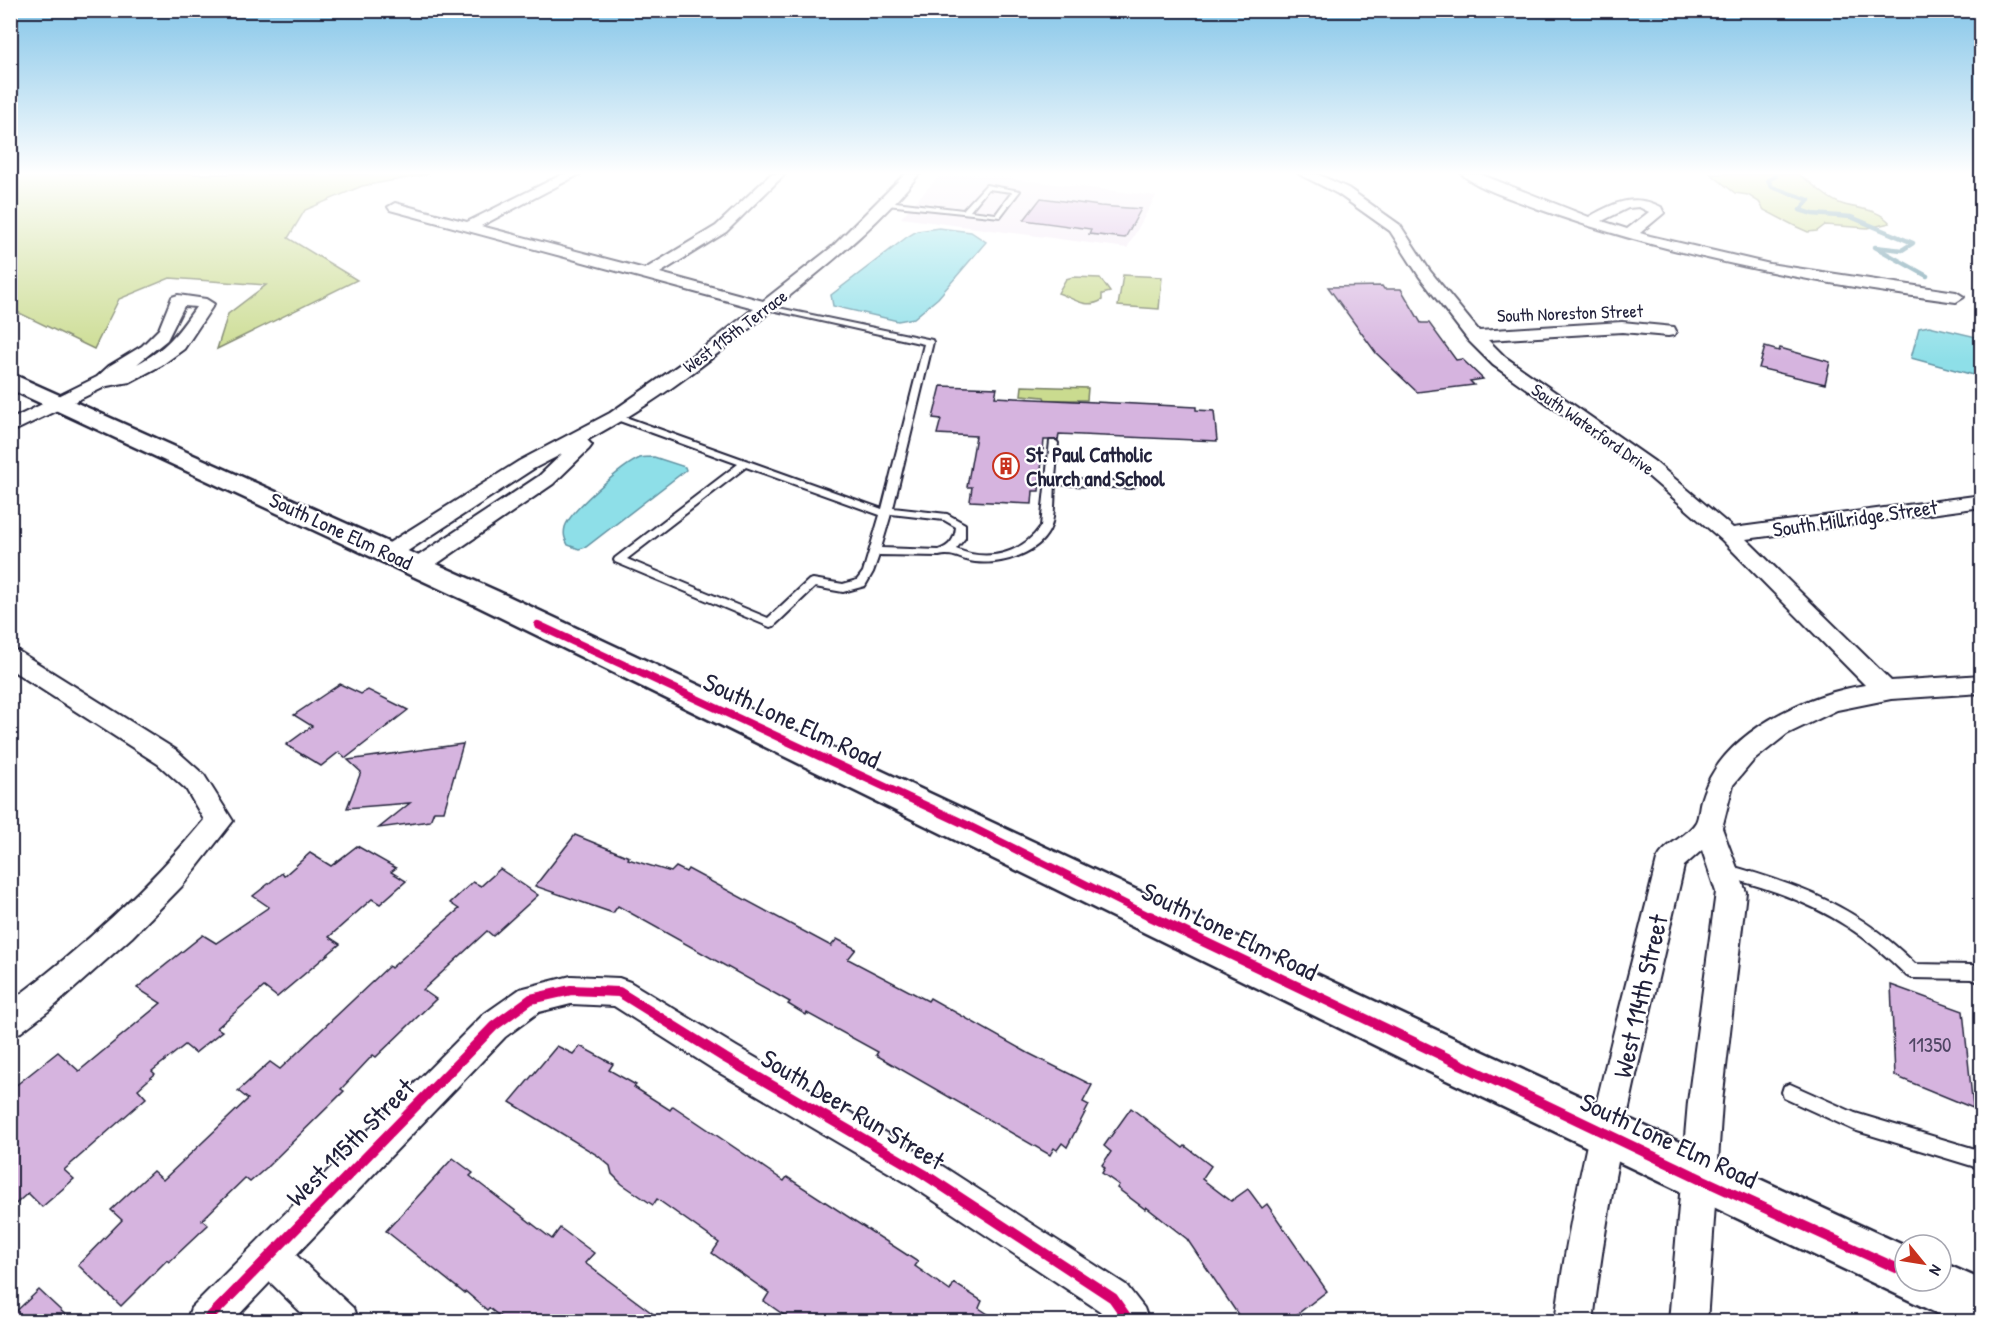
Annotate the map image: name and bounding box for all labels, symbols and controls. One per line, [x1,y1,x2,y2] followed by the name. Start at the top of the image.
[678,283,792,379] street label: West 115th Terrace
[1497,298,1644,328] street label: South Noreston Street
[1527,377,1659,481] street label: South Waterford Drive
[1026,440,1165,493] place label: St. Paul Catholic Church and School
[991,451,1021,481] building icon: St. Paul Catholic Church and School
[265,485,417,577] street label: South Lone Elm Road
[1771,492,1940,544] street label: South Millridge Street
[698,664,886,776] street label: South Lone Elm Road
[1136,873,1324,989] street label: South Lone Elm Road
[1604,910,1676,1081] street label: West 114th Street
[1909,1030,1951,1059] house number: 11350
[755,1040,952,1178] street label: South Deer Run Street
[278,1070,422,1214] street label: West 115th Street
[1575,1084,1763,1196] street label: South Lone Elm Road
[1893,1233,1953,1293] north arrow
[1924,1261,1948,1280] text: N

